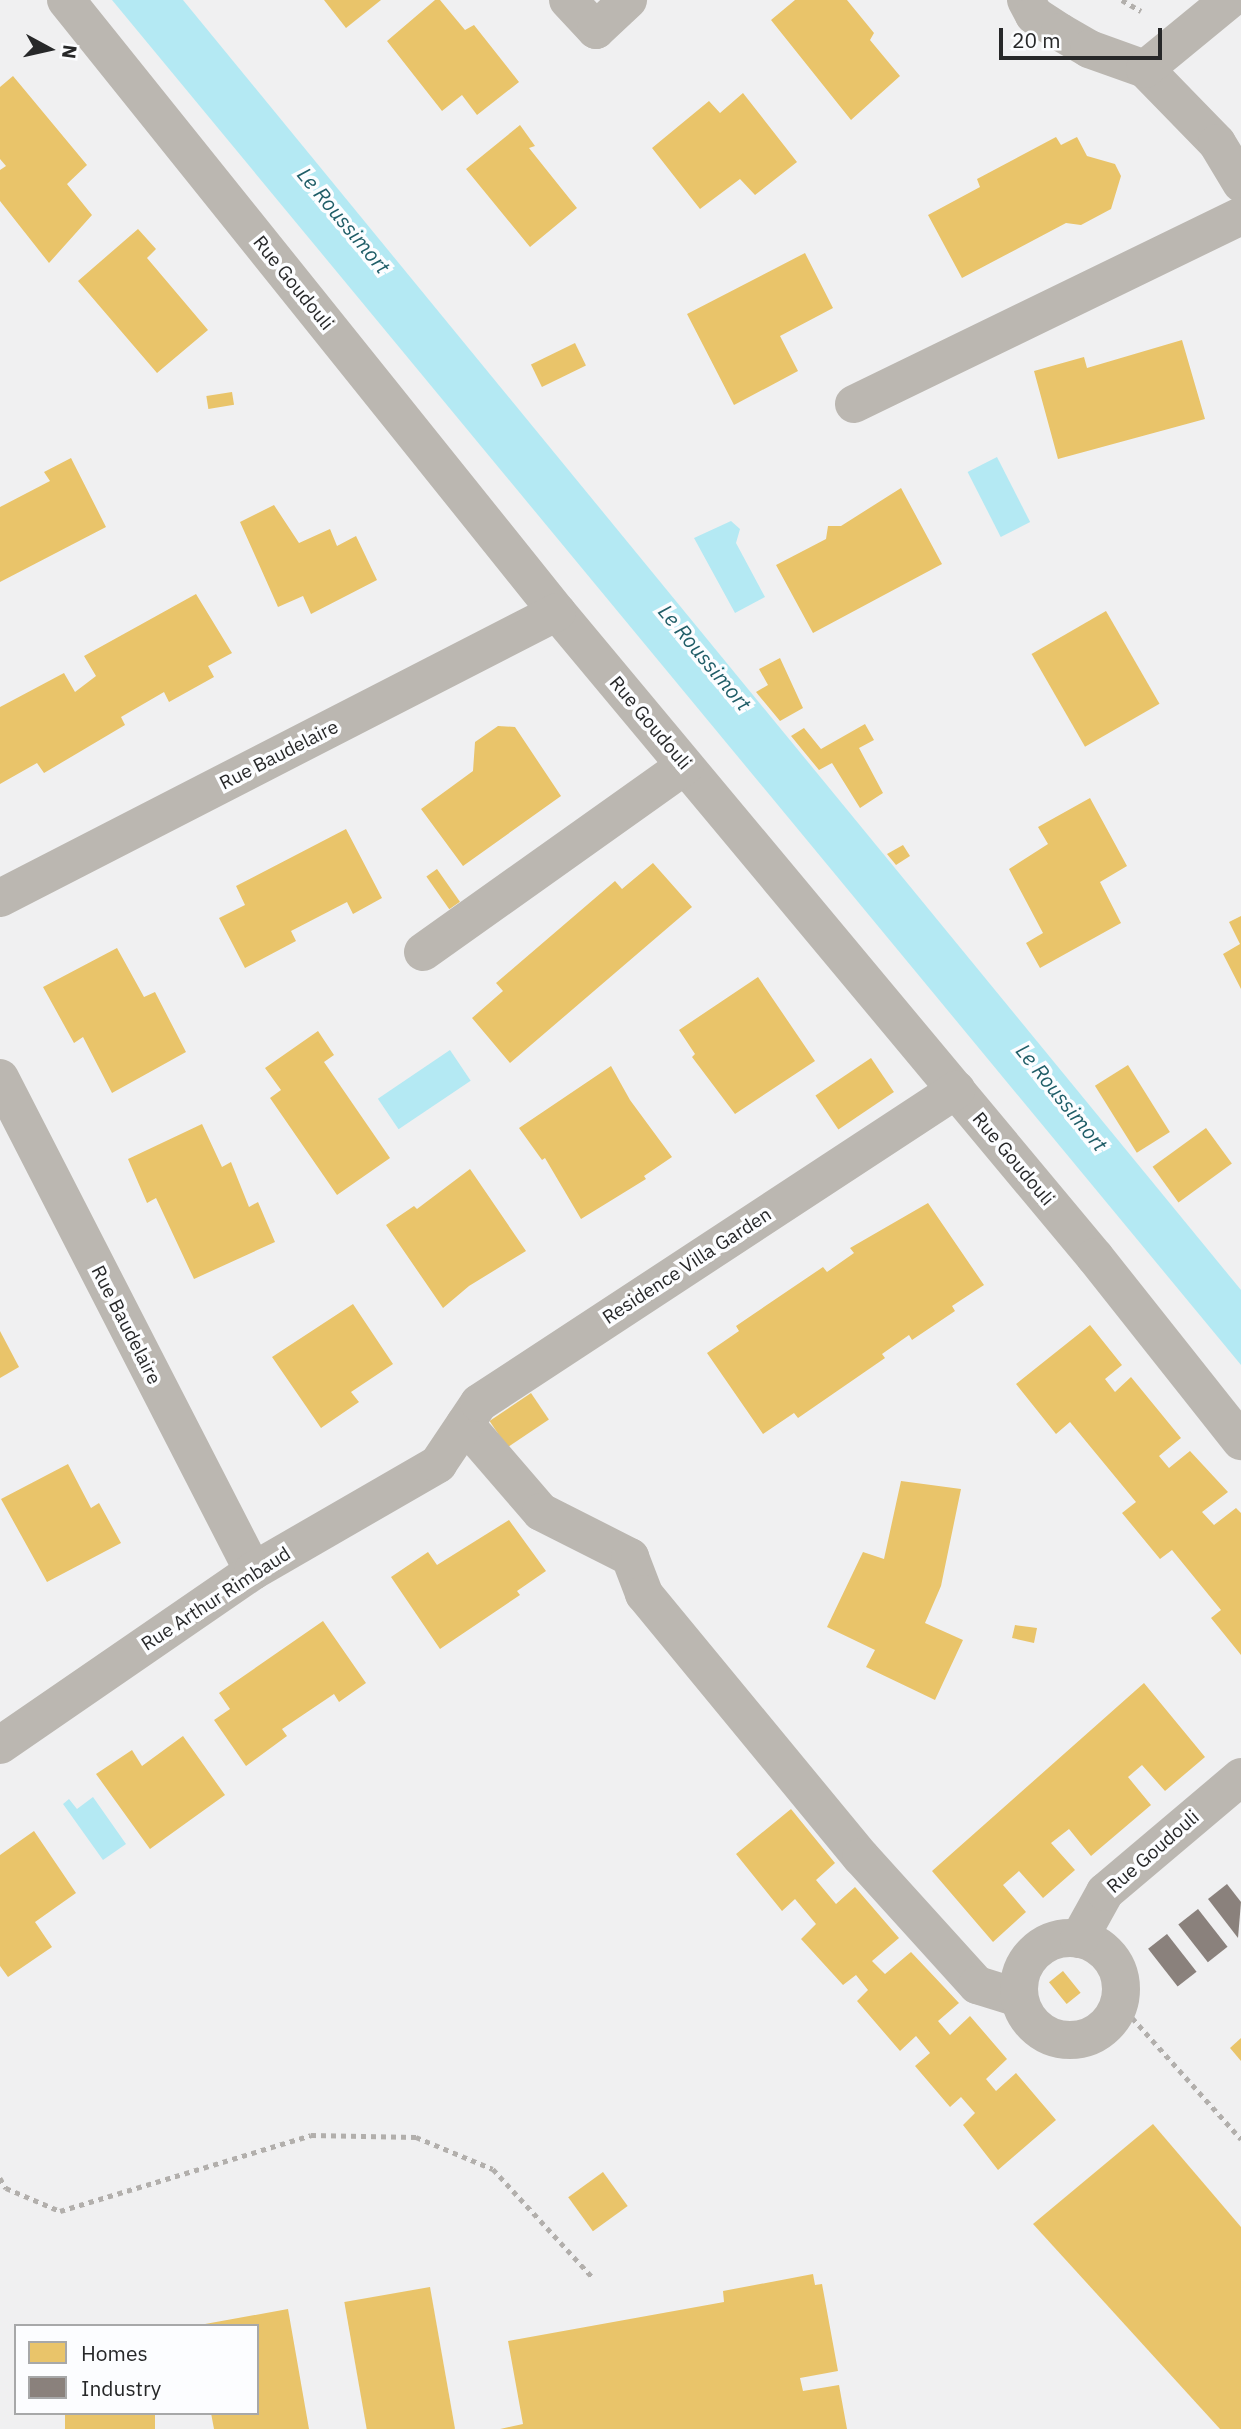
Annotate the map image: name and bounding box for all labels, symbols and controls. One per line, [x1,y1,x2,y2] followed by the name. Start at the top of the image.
[14,14,84,84] north arrow
[1003,14,1166,58] scale bar
[1012,26,1061,54] text: 20 m
[57,43,83,60] text: N
[292,162,396,278] water label: Le Roussimort
[248,231,338,335] street label: Rue Goudouli
[653,599,757,715] water label: Le Roussimort
[604,672,696,774] street label: Rue Goudouli
[216,715,342,795] street label: Rue Baudelaire
[1011,1038,1113,1156] water label: Le Roussimort
[967,1108,1059,1210] street label: Rue Goudouli
[598,1203,776,1329] street label: Residence Villa Garden
[86,1262,166,1388] street label: Rue Baudelaire
[137,1542,295,1656] street label: Rue Arthur Rimbaud
[1102,1806,1204,1898] street label: Rue Goudouli
[14,2324,259,2415] legend
[81,2339,148,2367] text: Homes
[81,2374,161,2402] text: Industry

